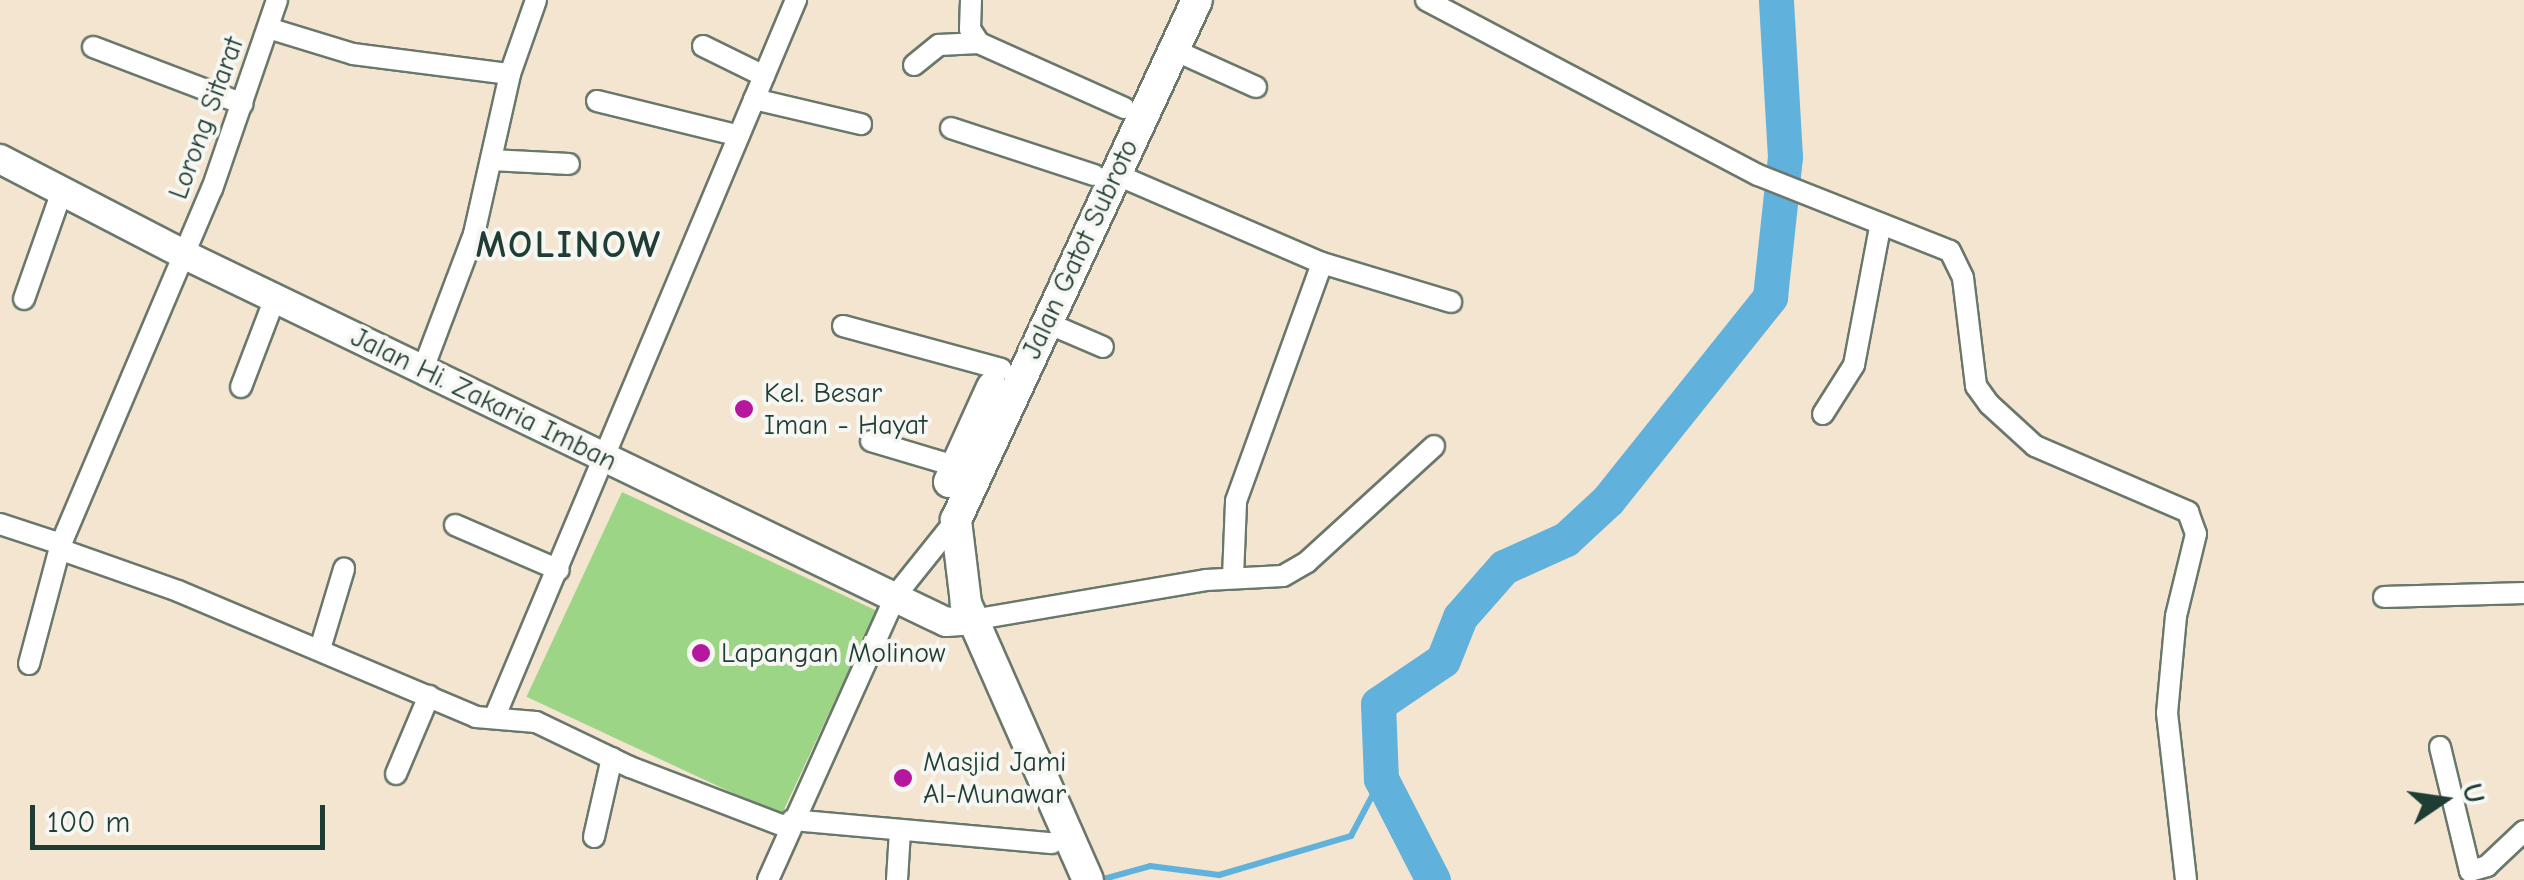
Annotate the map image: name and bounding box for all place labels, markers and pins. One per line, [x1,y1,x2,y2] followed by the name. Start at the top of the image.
[764,376,927,442] place label: Kel. Besar Iman - Hayat
[733,398,755,420] marker: Kel. Besar Iman - Hayat
[721,636,945,670] place label: Lapangan Molinow
[690,642,712,664] marker: Lapangan Molinow
[923,745,1066,811] place label: Masjid Jami Al-Munawar
[892,767,914,789] marker: Masjid Jami Al-Munawar

